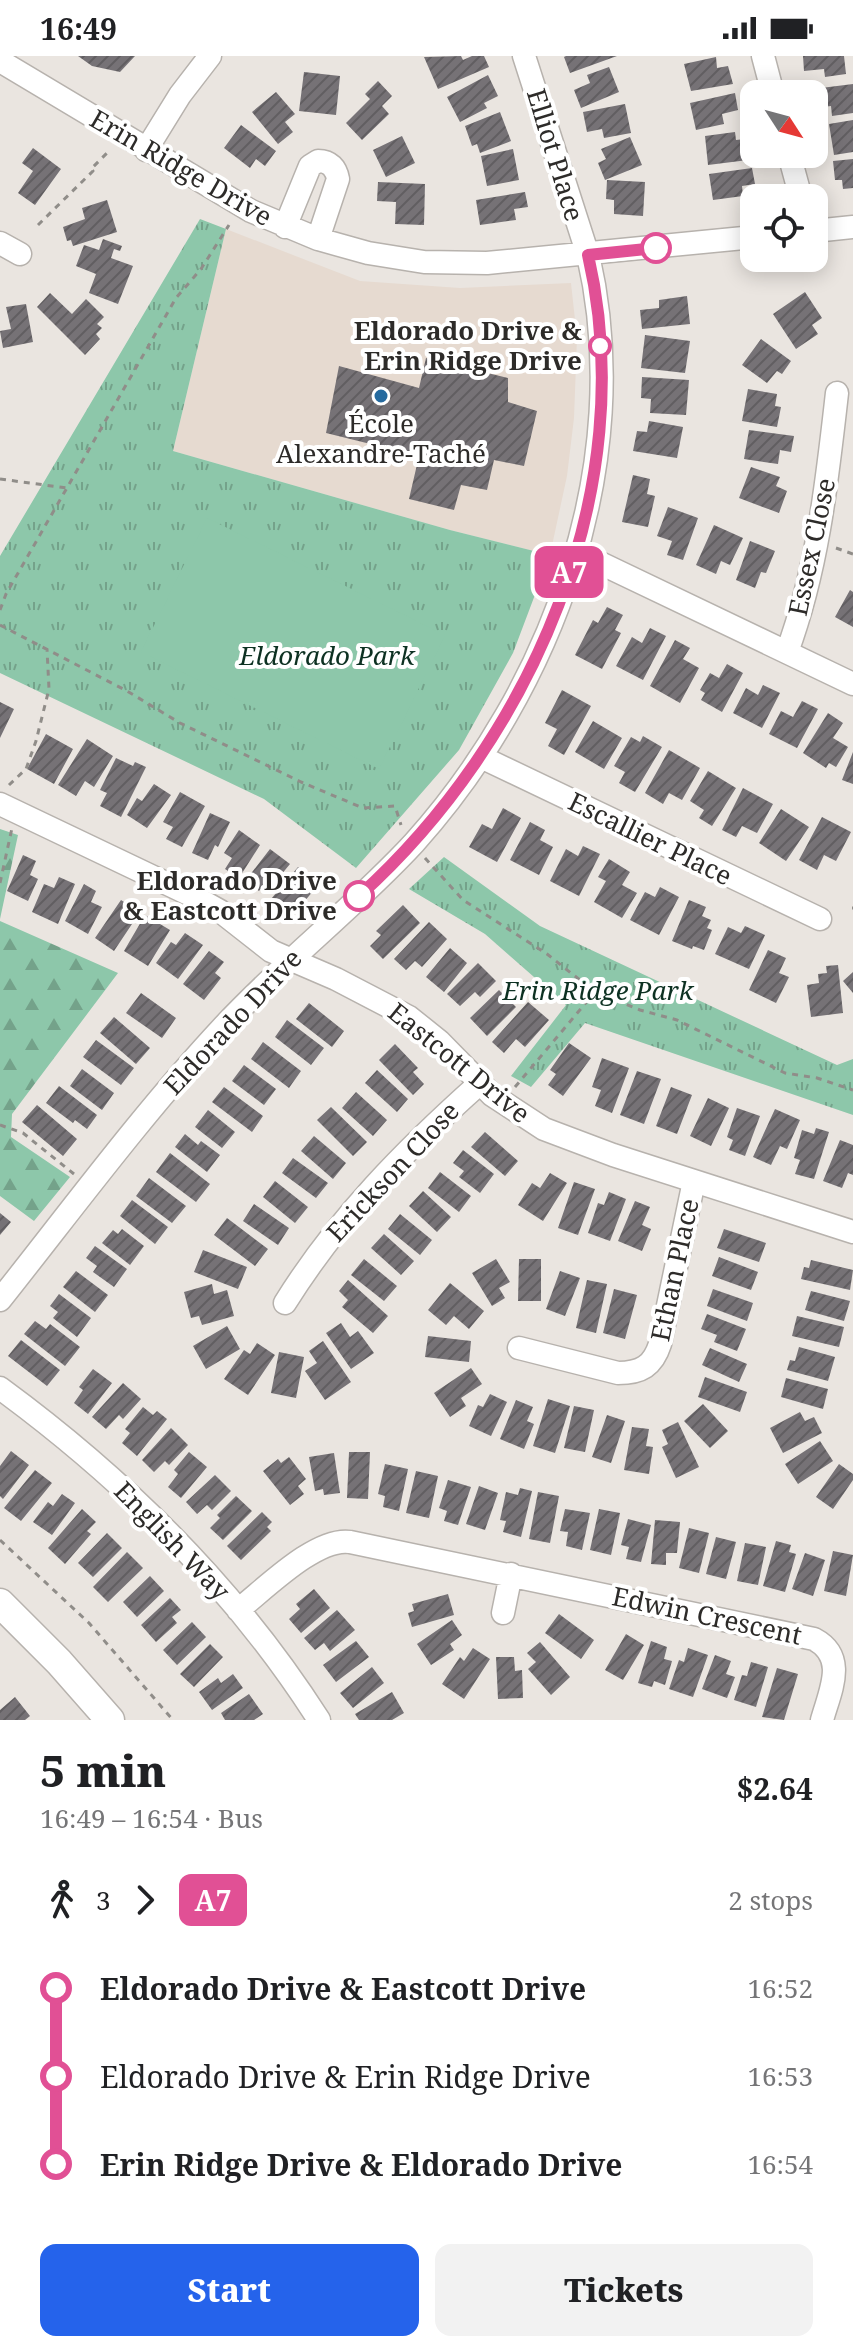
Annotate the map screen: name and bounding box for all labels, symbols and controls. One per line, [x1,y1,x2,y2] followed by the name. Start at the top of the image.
[40,8,117,49] text: 16:49
[740,80,828,168] north arrow
[740,80,828,272] map controls
[519,84,593,225] street label: Elliot Place
[84,100,279,234] street label: Erin Ridge Drive
[740,184,828,272] button: locate
[641,233,671,263] unlabelled marker
[354,312,582,378] place label: Eldorado Drive & Erin Ridge Drive
[589,335,611,357] marker: Eldorado Drive & Erin Ridge Drive
[372,387,390,405] marker: École Alexandre-Taché
[276,405,486,471] place label: École Alexandre-Taché
[779,475,843,619] street label: Essex Close
[533,546,605,598] line badge: A7
[551,553,587,591] text: A7
[238,637,416,673] park label: Eldorado Park
[563,783,738,893] street label: Escallier Place
[123,862,337,928] place label: Eldorado Drive & Eastcott Drive
[344,881,374,911] marker: Eldorado Drive & Eastcott Drive
[155,940,309,1102] street label: Eldorado Drive
[502,972,695,1008] park label: Erin Ridge Park
[381,994,538,1131] street label: Eastcott Drive
[318,1093,467,1249] street label: Erickson Close
[641,1195,707,1345] street label: Ethan Place
[107,1473,239,1608] street label: English Way
[609,1577,805,1653] street label: Edwin Crescent
[40,1740,166,1800] text: 5 min
[736,1768,813,1809] text: $2.64
[40,1800,263,1836] text: 16:49 – 16:54 · Bus
[40,1878,84,1922] icon: walk
[123,1878,167,1922] icon: forward
[195,1881,231,1919] text: A7
[96,1882,111,1918] text: 3
[728,1882,813,1918] text: 2 stops
[100,1968,586,2009] text: Eldorado Drive & Eastcott Drive
[747,1970,813,2006] text: 16:52
[100,2056,591,2097] text: Eldorado Drive & Erin Ridge Drive
[747,2058,813,2094] text: 16:53
[100,2144,622,2185] text: Erin Ridge Drive & Eldorado Drive
[747,2146,813,2182] text: 16:54
[40,2244,419,2336] button: Start
[435,2244,813,2336] button: Tickets

